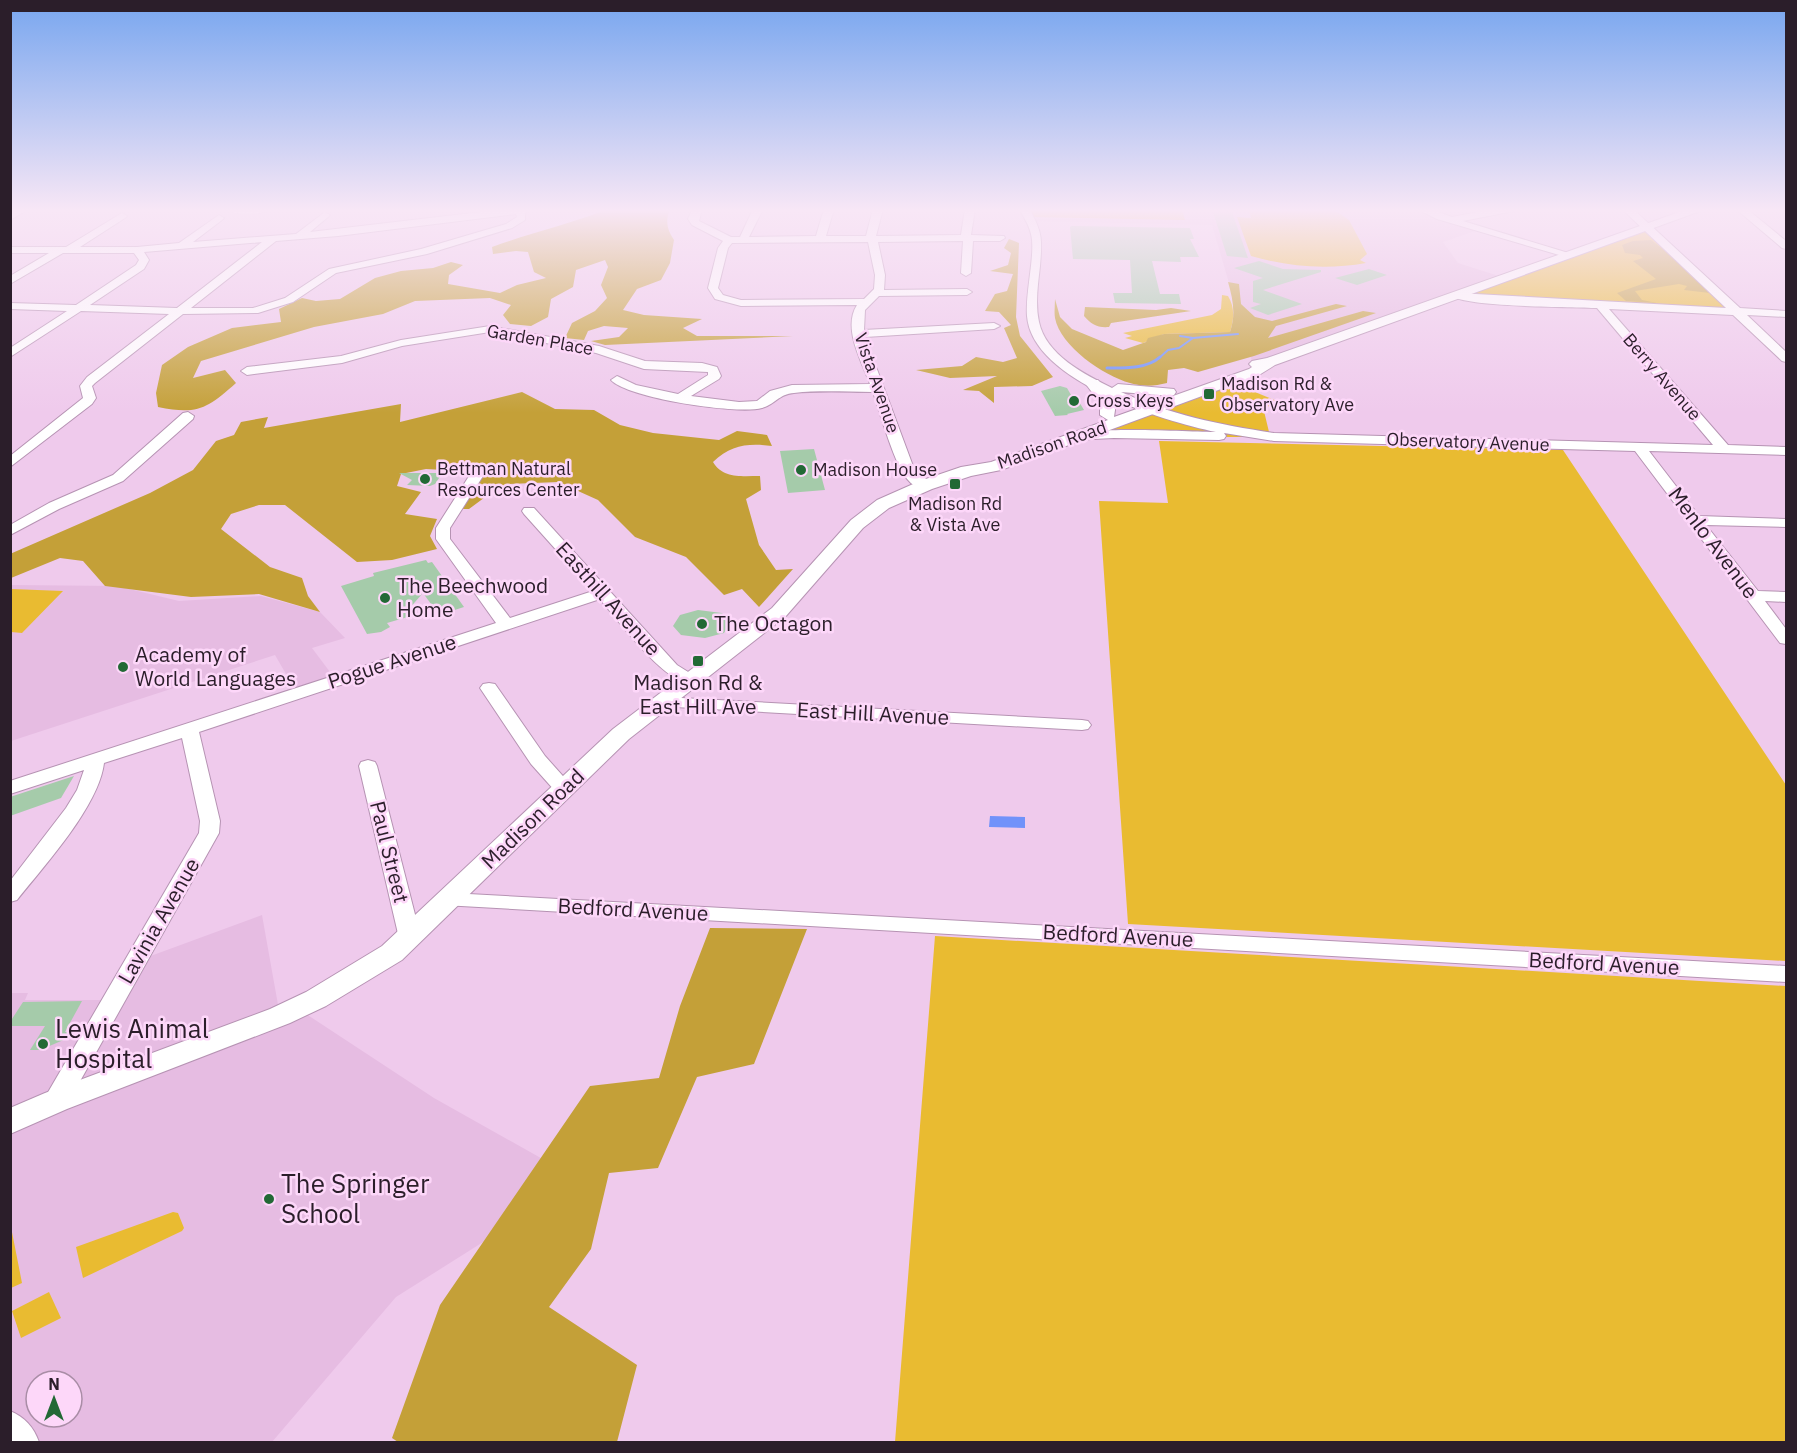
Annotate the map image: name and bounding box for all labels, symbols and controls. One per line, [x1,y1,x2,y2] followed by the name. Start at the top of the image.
[485,319,595,360] street label: Garden Place
[1618,328,1707,425] street label: Berry Avenue
[850,330,905,436] street label: Vista Avenue
[1221,372,1354,416] place label: Madison Rd & Observatory Ave
[1202,387,1216,401] marker: Madison Rd & Observatory Ave
[1086,389,1174,412] place label: Cross Keys
[1067,394,1081,408] marker: Cross Keys
[994,415,1109,474] street label: Madison Road
[1386,427,1550,456] street label: Observatory Avenue
[437,457,580,501] place label: Bettman Natural Resources Center
[813,458,937,481] place label: Madison House
[794,463,808,477] marker: Madison House
[418,472,432,486] marker: Bettman Natural Resources Center
[948,477,962,491] marker: Madison Rd & Vista Ave
[1663,481,1765,604] street label: Menlo Avenue
[908,492,1002,536] place label: Madison Rd & Vista Ave
[550,535,667,661] street label: Easthill Avenue
[397,571,548,623] place label: The Beechwood Home
[378,591,392,605] marker: The Beechwood Home
[714,609,833,637] place label: The Octagon
[695,617,709,631] marker: The Octagon
[324,627,460,695] street label: Pogue Avenue
[135,640,296,692] place label: Academy of World Languages
[691,654,705,668] marker: Madison Rd & East Hill Ave
[116,660,130,674] marker: Academy of World Languages
[633,668,763,720] place label: Madison Rd & East Hill Ave
[796,695,950,731] street label: East Hill Avenue
[475,762,590,874] street label: Madison Road
[364,798,416,906] street label: Paul Street
[111,853,205,988] street label: Lavinia Avenue
[557,891,709,927] street label: Bedford Avenue
[1042,917,1194,953] street label: Bedford Avenue
[1528,945,1680,981] street label: Bedford Avenue
[55,1011,209,1075] place label: Lewis Animal Hospital
[36,1037,50,1051] marker: Lewis Animal Hospital
[281,1166,430,1230] place label: The Springer School
[262,1192,276,1206] marker: The Springer School
[24,1369,84,1429] north arrow
[48,1374,60,1394] text: N

